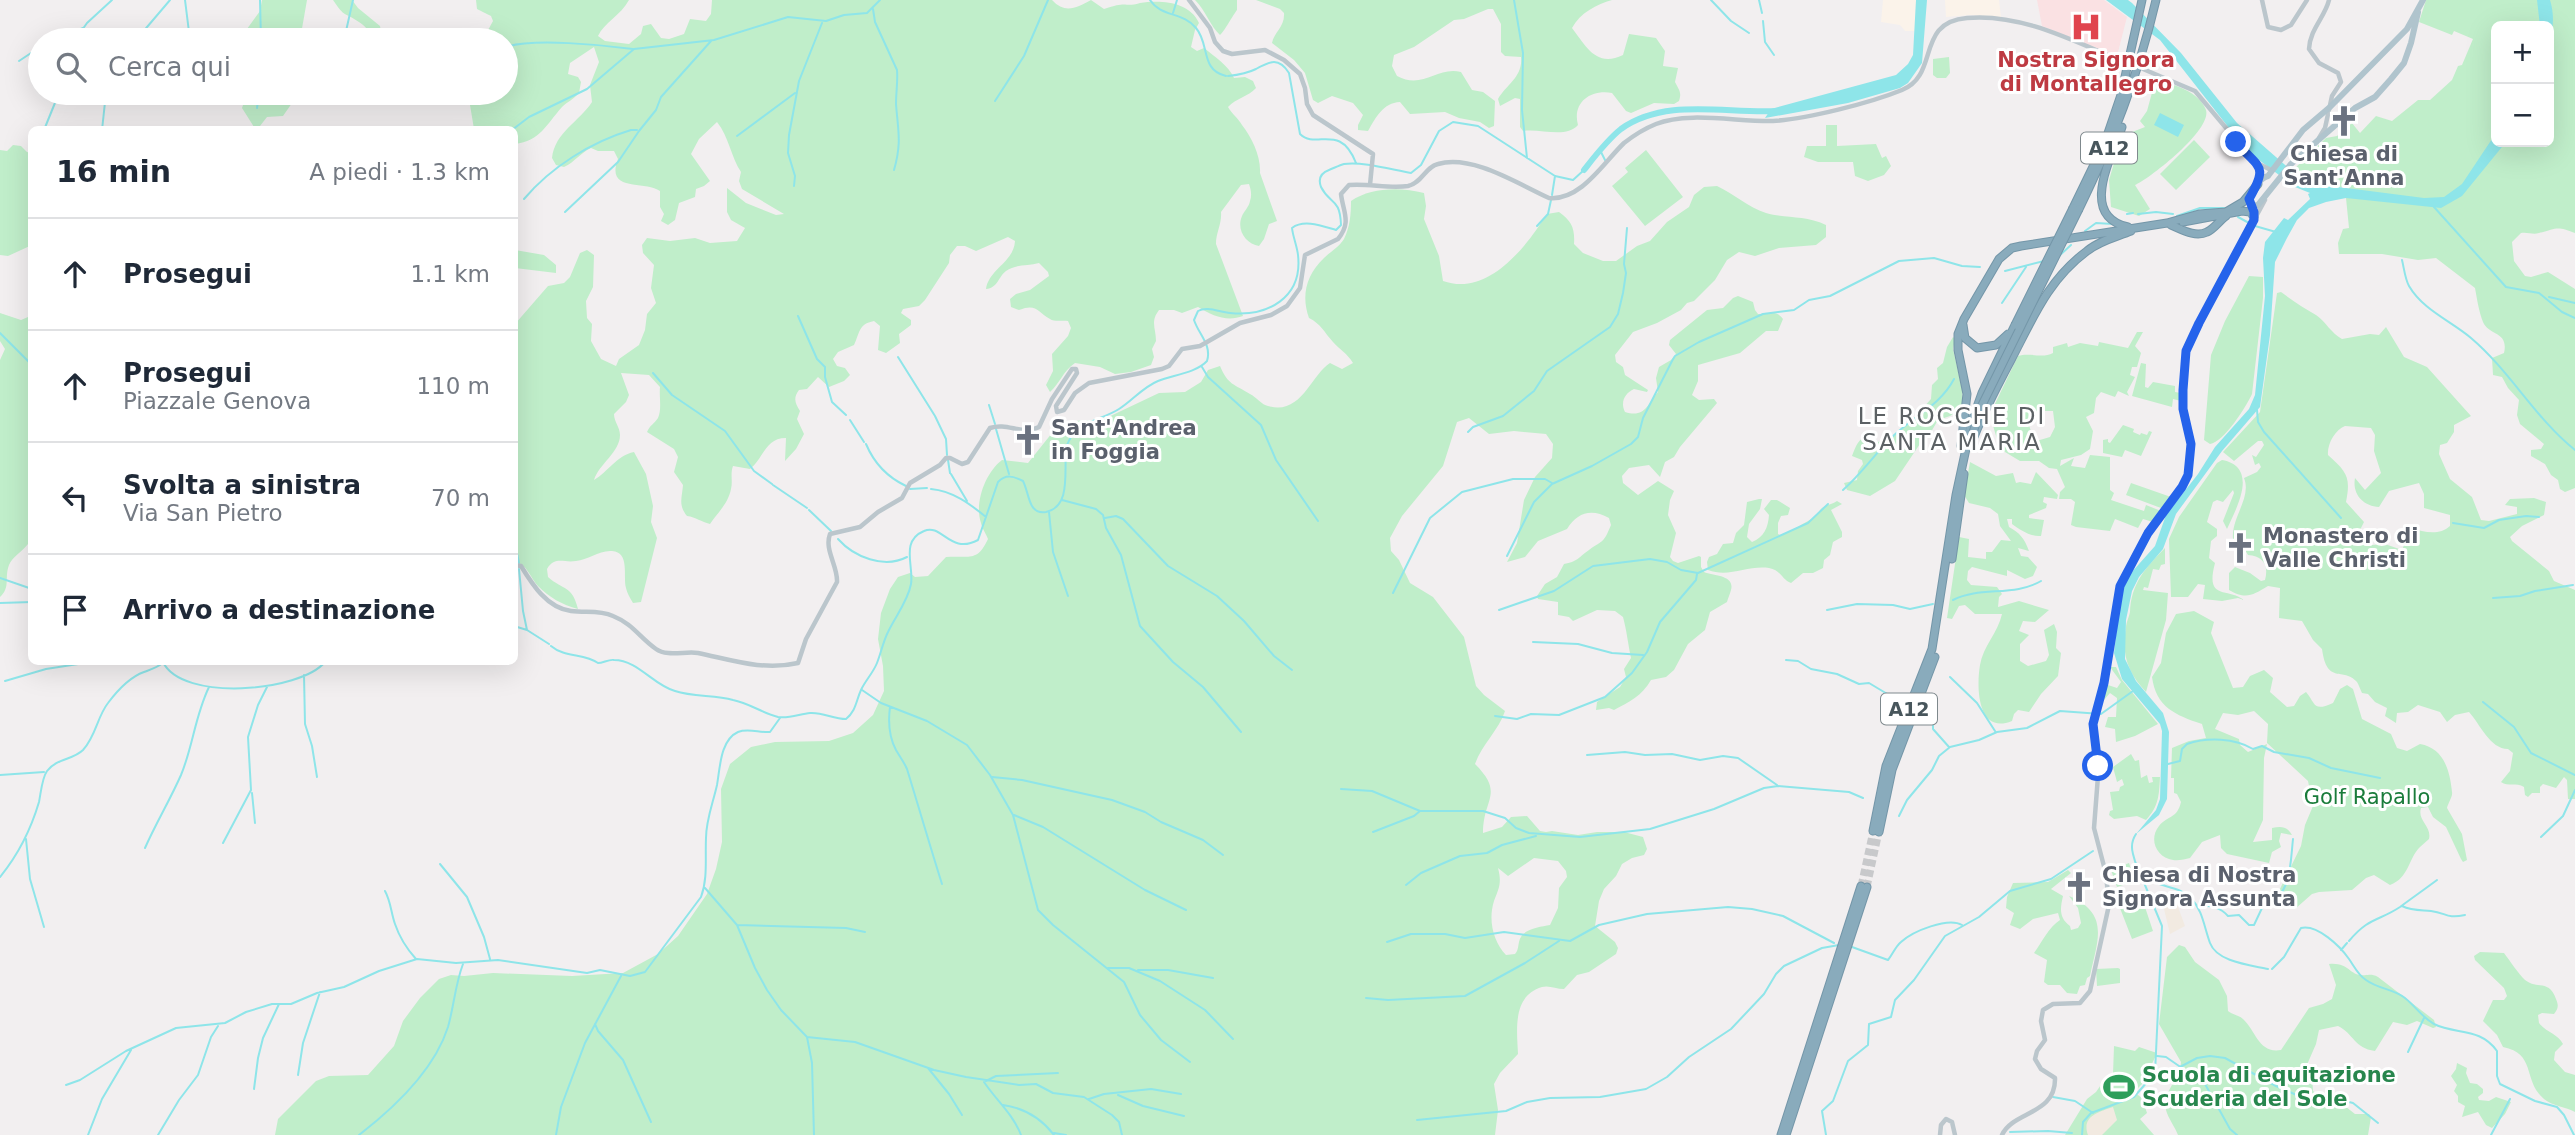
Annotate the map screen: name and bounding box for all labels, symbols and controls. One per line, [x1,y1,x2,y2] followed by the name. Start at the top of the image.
[2069,10,2103,44] hospital icon: Nostra Signora di Montallegro
[2491,21,2554,147] map controls
[2491,21,2554,84] button: +
[28,28,518,105] search box
[52,48,90,86] icon: search
[1997,48,2175,96] place label: Nostra Signora di Montallegro
[108,52,231,82] text: Cerca qui
[2491,84,2554,147] button: −
[2327,104,2361,138] church icon: Chiesa di Sant'Anna
[2220,126,2251,157] route end
[2081,132,2137,164] road number: A12
[2283,142,2405,190] place label: Chiesa di Sant'Anna
[56,154,171,189] text: 16 min
[309,159,490,185] text: A piedi · 1.3 km
[56,255,94,293] icon: ahead
[123,259,252,289] text: Prosegui
[410,261,490,287] text: 1.1 km
[123,358,252,388] text: Prosegui
[56,367,94,405] icon: ahead
[416,373,490,399] text: 110 m
[123,388,311,414] text: Piazzale Genova
[1858,403,2046,455] district label: LE ROCCHE DI SANTA MARIA
[1051,416,1197,464] place label: Sant'Andrea in Foggia
[1011,423,1045,457] church icon: Sant'Andrea in Foggia
[123,470,361,500] text: Svolta a sinistra
[56,479,94,517] icon: left
[431,485,490,511] text: 70 m
[123,500,283,526] text: Via San Pietro
[2263,524,2419,572] place label: Monastero di Valle Christi
[2223,531,2257,565] church icon: Monastero di Valle Christi
[56,591,94,629] icon: arrive
[123,595,435,625] text: Arrivo a destinazione
[1881,694,1937,724] road number: A12
[2082,750,2113,781] route start
[2304,785,2430,809] park label: Golf Rapallo
[2102,863,2296,911] place label: Chiesa di Nostra Signora Assunta
[2062,870,2096,904] church icon: Chiesa di Nostra Signora Assunta
[2142,1063,2396,1111] place label: Scuola di equitazione Scuderia del Sole
[2102,1070,2136,1104] sports icon: Scuola di equitazione Scuderia del Sole

